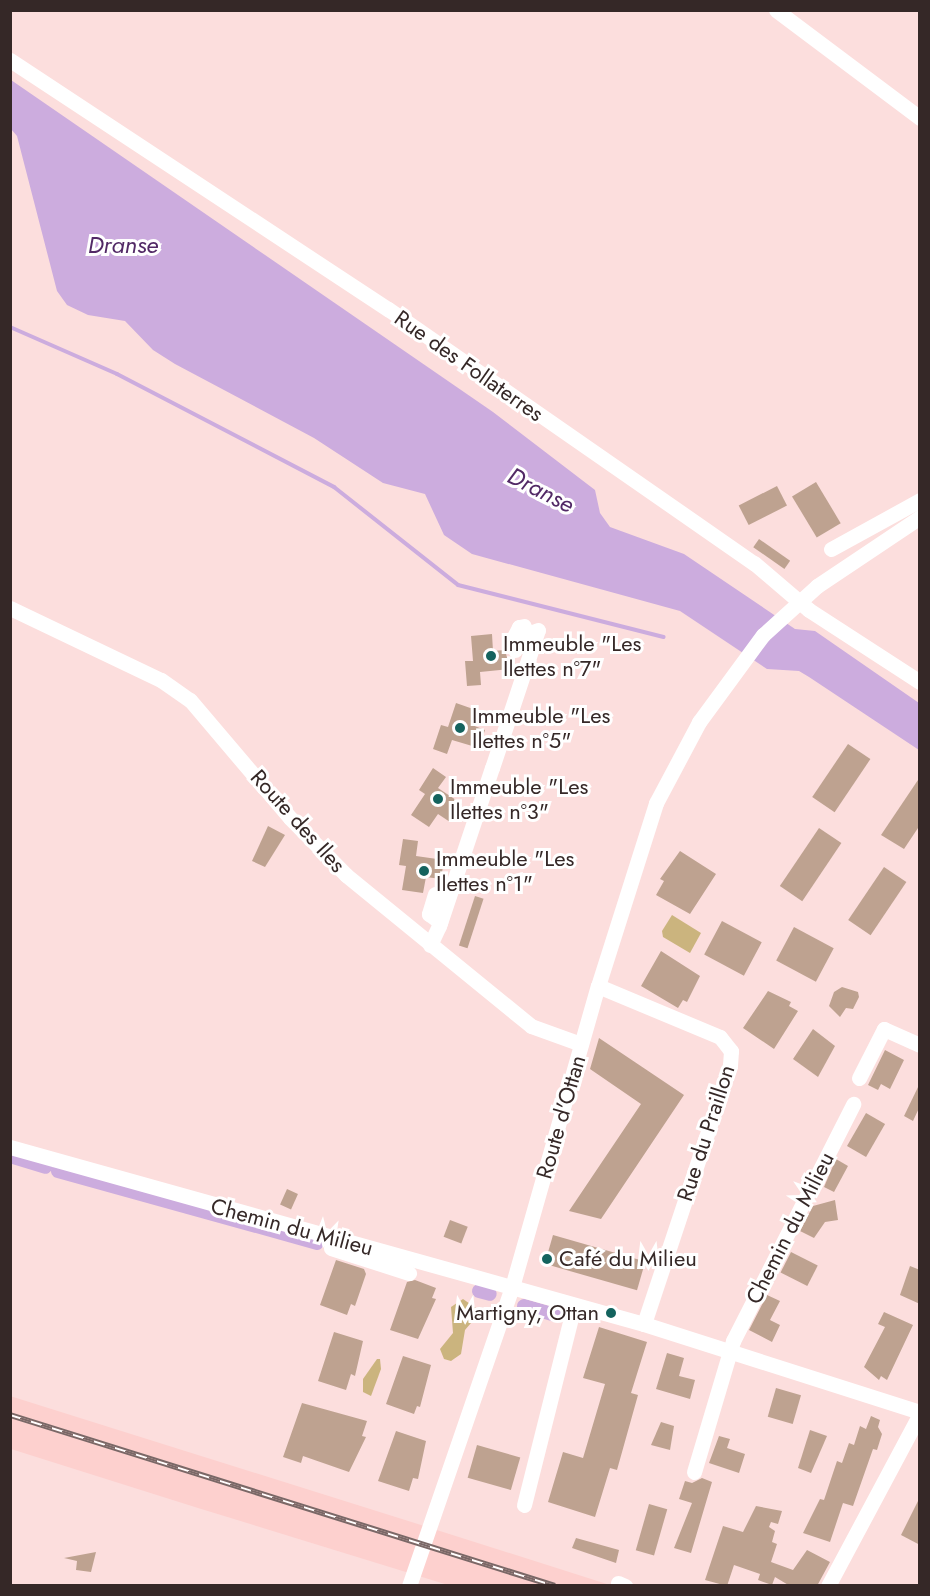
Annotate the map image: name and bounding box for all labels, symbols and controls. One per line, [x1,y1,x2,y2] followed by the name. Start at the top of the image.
[88,231,158,259] water label: Dranse
[389,305,549,427] street label: Rue des Follaterres
[503,461,579,519] water label: Dranse
[503,630,641,682] place label: Immeuble "Les Ilettes n°7"
[484,649,498,663] marker: Immeuble "Les Ilettes n°7"
[472,702,610,754] place label: Immeuble "Les Ilettes n°5"
[453,721,467,735] marker: Immeuble "Les Ilettes n°5"
[245,764,351,878] street label: Route des Iles
[450,773,588,824] place label: Immeuble "Les Ilettes n°3"
[431,792,445,806] marker: Immeuble "Les Ilettes n°3"
[436,845,574,896] place label: Immeuble "Les Ilettes n°1"
[417,864,431,878] marker: Immeuble "Les Ilettes n°1"
[531,1052,591,1182] street label: Route d'Ottan
[672,1062,740,1204] street label: Rue du Praillon
[740,1148,840,1308] street label: Chemin du Milieu
[208,1193,376,1261] street label: Chemin du Milieu
[559,1246,697,1272] place label: Café du Milieu
[540,1252,554,1266] marker: Café du Milieu
[456,1300,599,1326] place label: Martigny, Ottan
[604,1306,618,1320] marker: Martigny, Ottan

